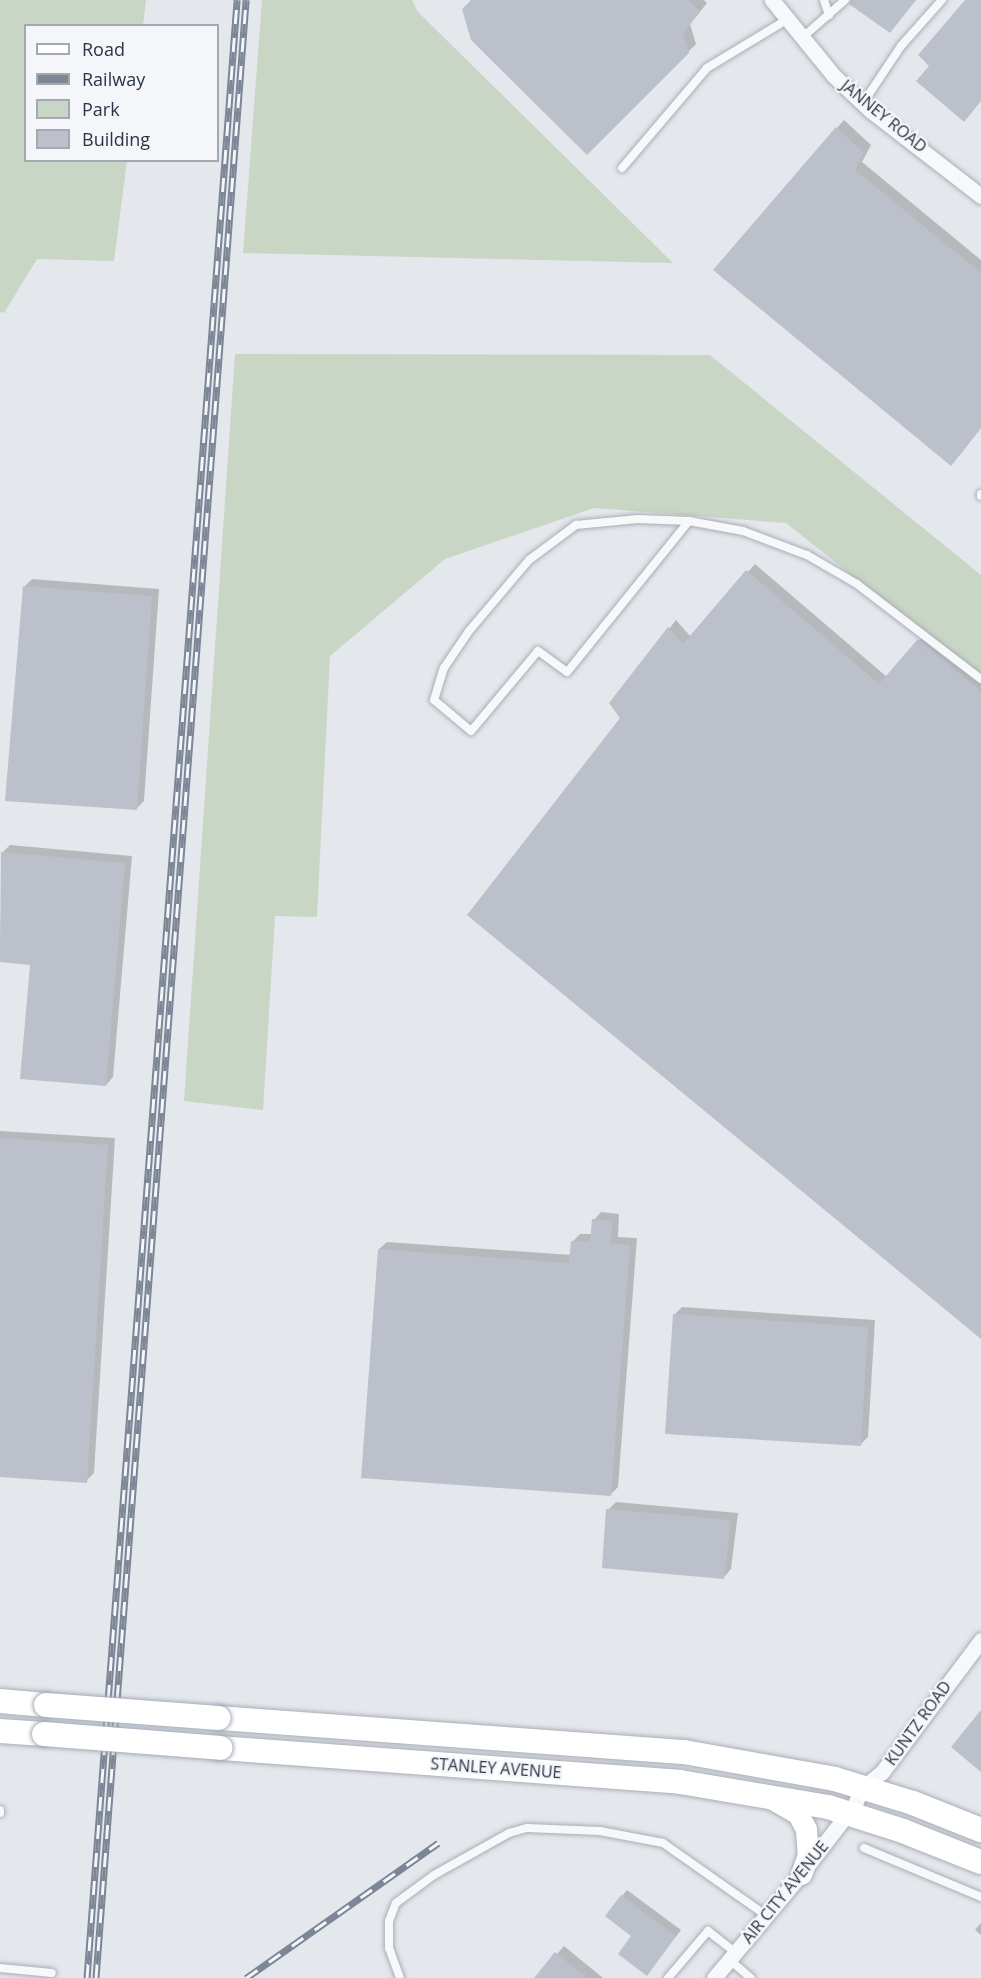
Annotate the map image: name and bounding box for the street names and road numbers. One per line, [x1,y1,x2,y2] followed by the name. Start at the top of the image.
[837,76,931,156] street label: JANNEY ROAD
[881,1677,955,1769] street label: KUNTZ ROAD
[430,1754,562,1782] street label: STANLEY AVENUE
[738,1837,832,1947] street label: AIR CITY AVENUE

